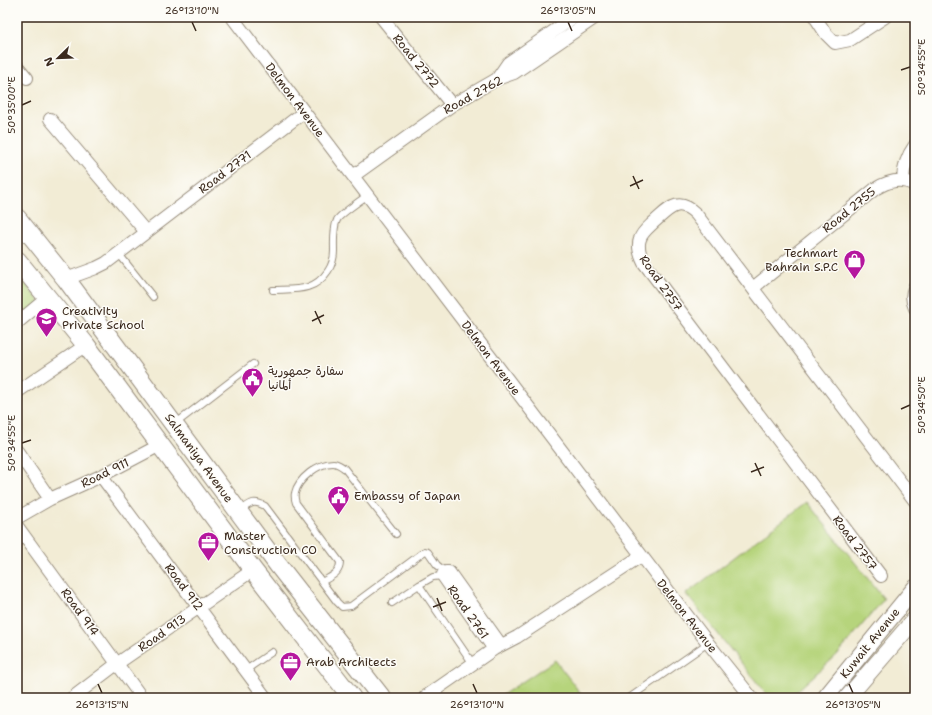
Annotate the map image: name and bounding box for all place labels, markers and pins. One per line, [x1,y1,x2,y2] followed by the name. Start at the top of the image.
[765,245,838,275] place label: Techmart Bahrain S.P.C
[841,247,867,280] shop icon: Techmart Bahrain S.P.C
[62,303,145,333] place label: Creativity Private School
[33,305,59,338] school or university icon: Creativity Private School
[268,363,344,393] place label: سفارة جمهورية ألمانيا
[239,365,265,398] public building icon: سفارة جمهورية ألمانيا
[326,483,352,516] public building icon: Embassy of Japan
[354,488,460,504] place label: Embassy of Japan
[224,528,317,558] place label: Master Construction CO
[196,530,222,563] office icon: Master Construction CO
[277,649,303,682] office icon: Arab Architects
[306,654,397,670] place label: Arab Architects

